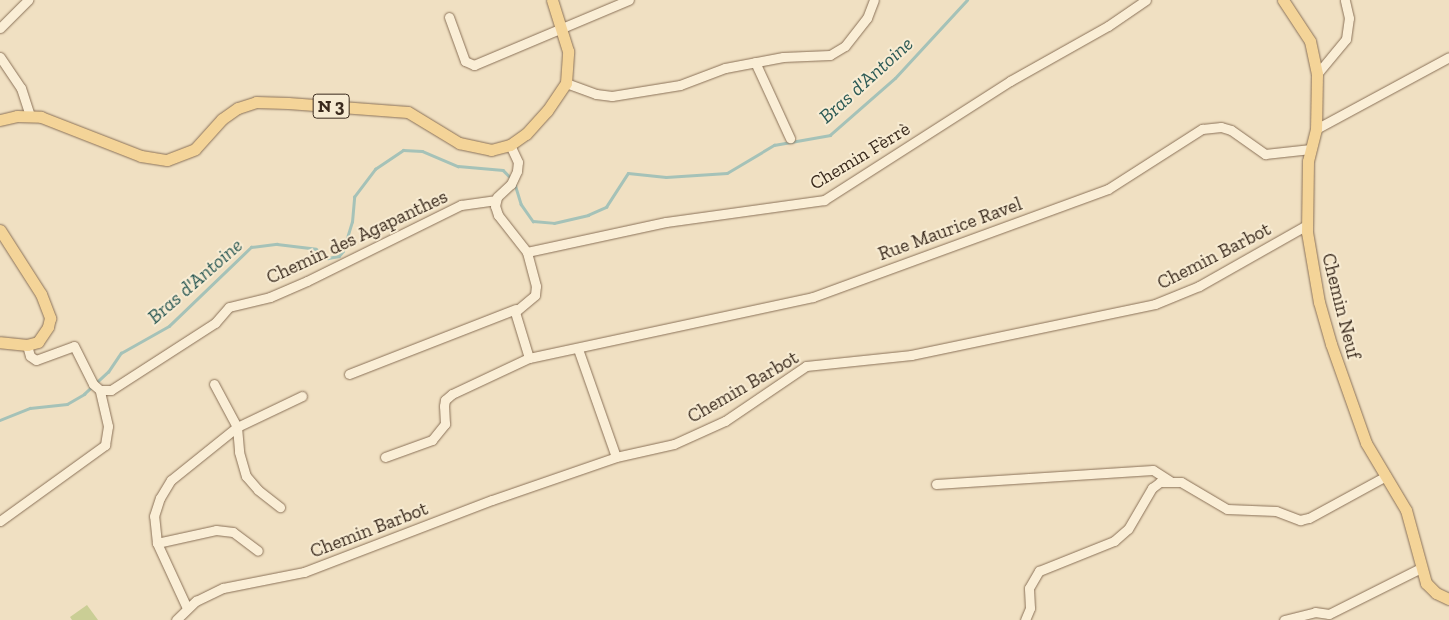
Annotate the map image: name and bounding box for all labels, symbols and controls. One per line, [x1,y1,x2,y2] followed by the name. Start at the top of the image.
[814,32,918,128] water label: Bras d'Antoine
[312,90,350,122] road number: N 3
[806,117,914,195] street label: Chemin Fèrrè
[263,185,451,289] street label: Chemin des Agapanthes
[875,192,1025,266] street label: Rue Maurice Ravel
[1153,218,1275,294] street label: Chemin Barbot
[143,233,247,329] water label: Bras d'Antoine
[1317,251,1365,361] street label: Chemin Neuf
[683,346,803,428] street label: Chemin Barbot
[307,497,431,563] street label: Chemin Barbot

